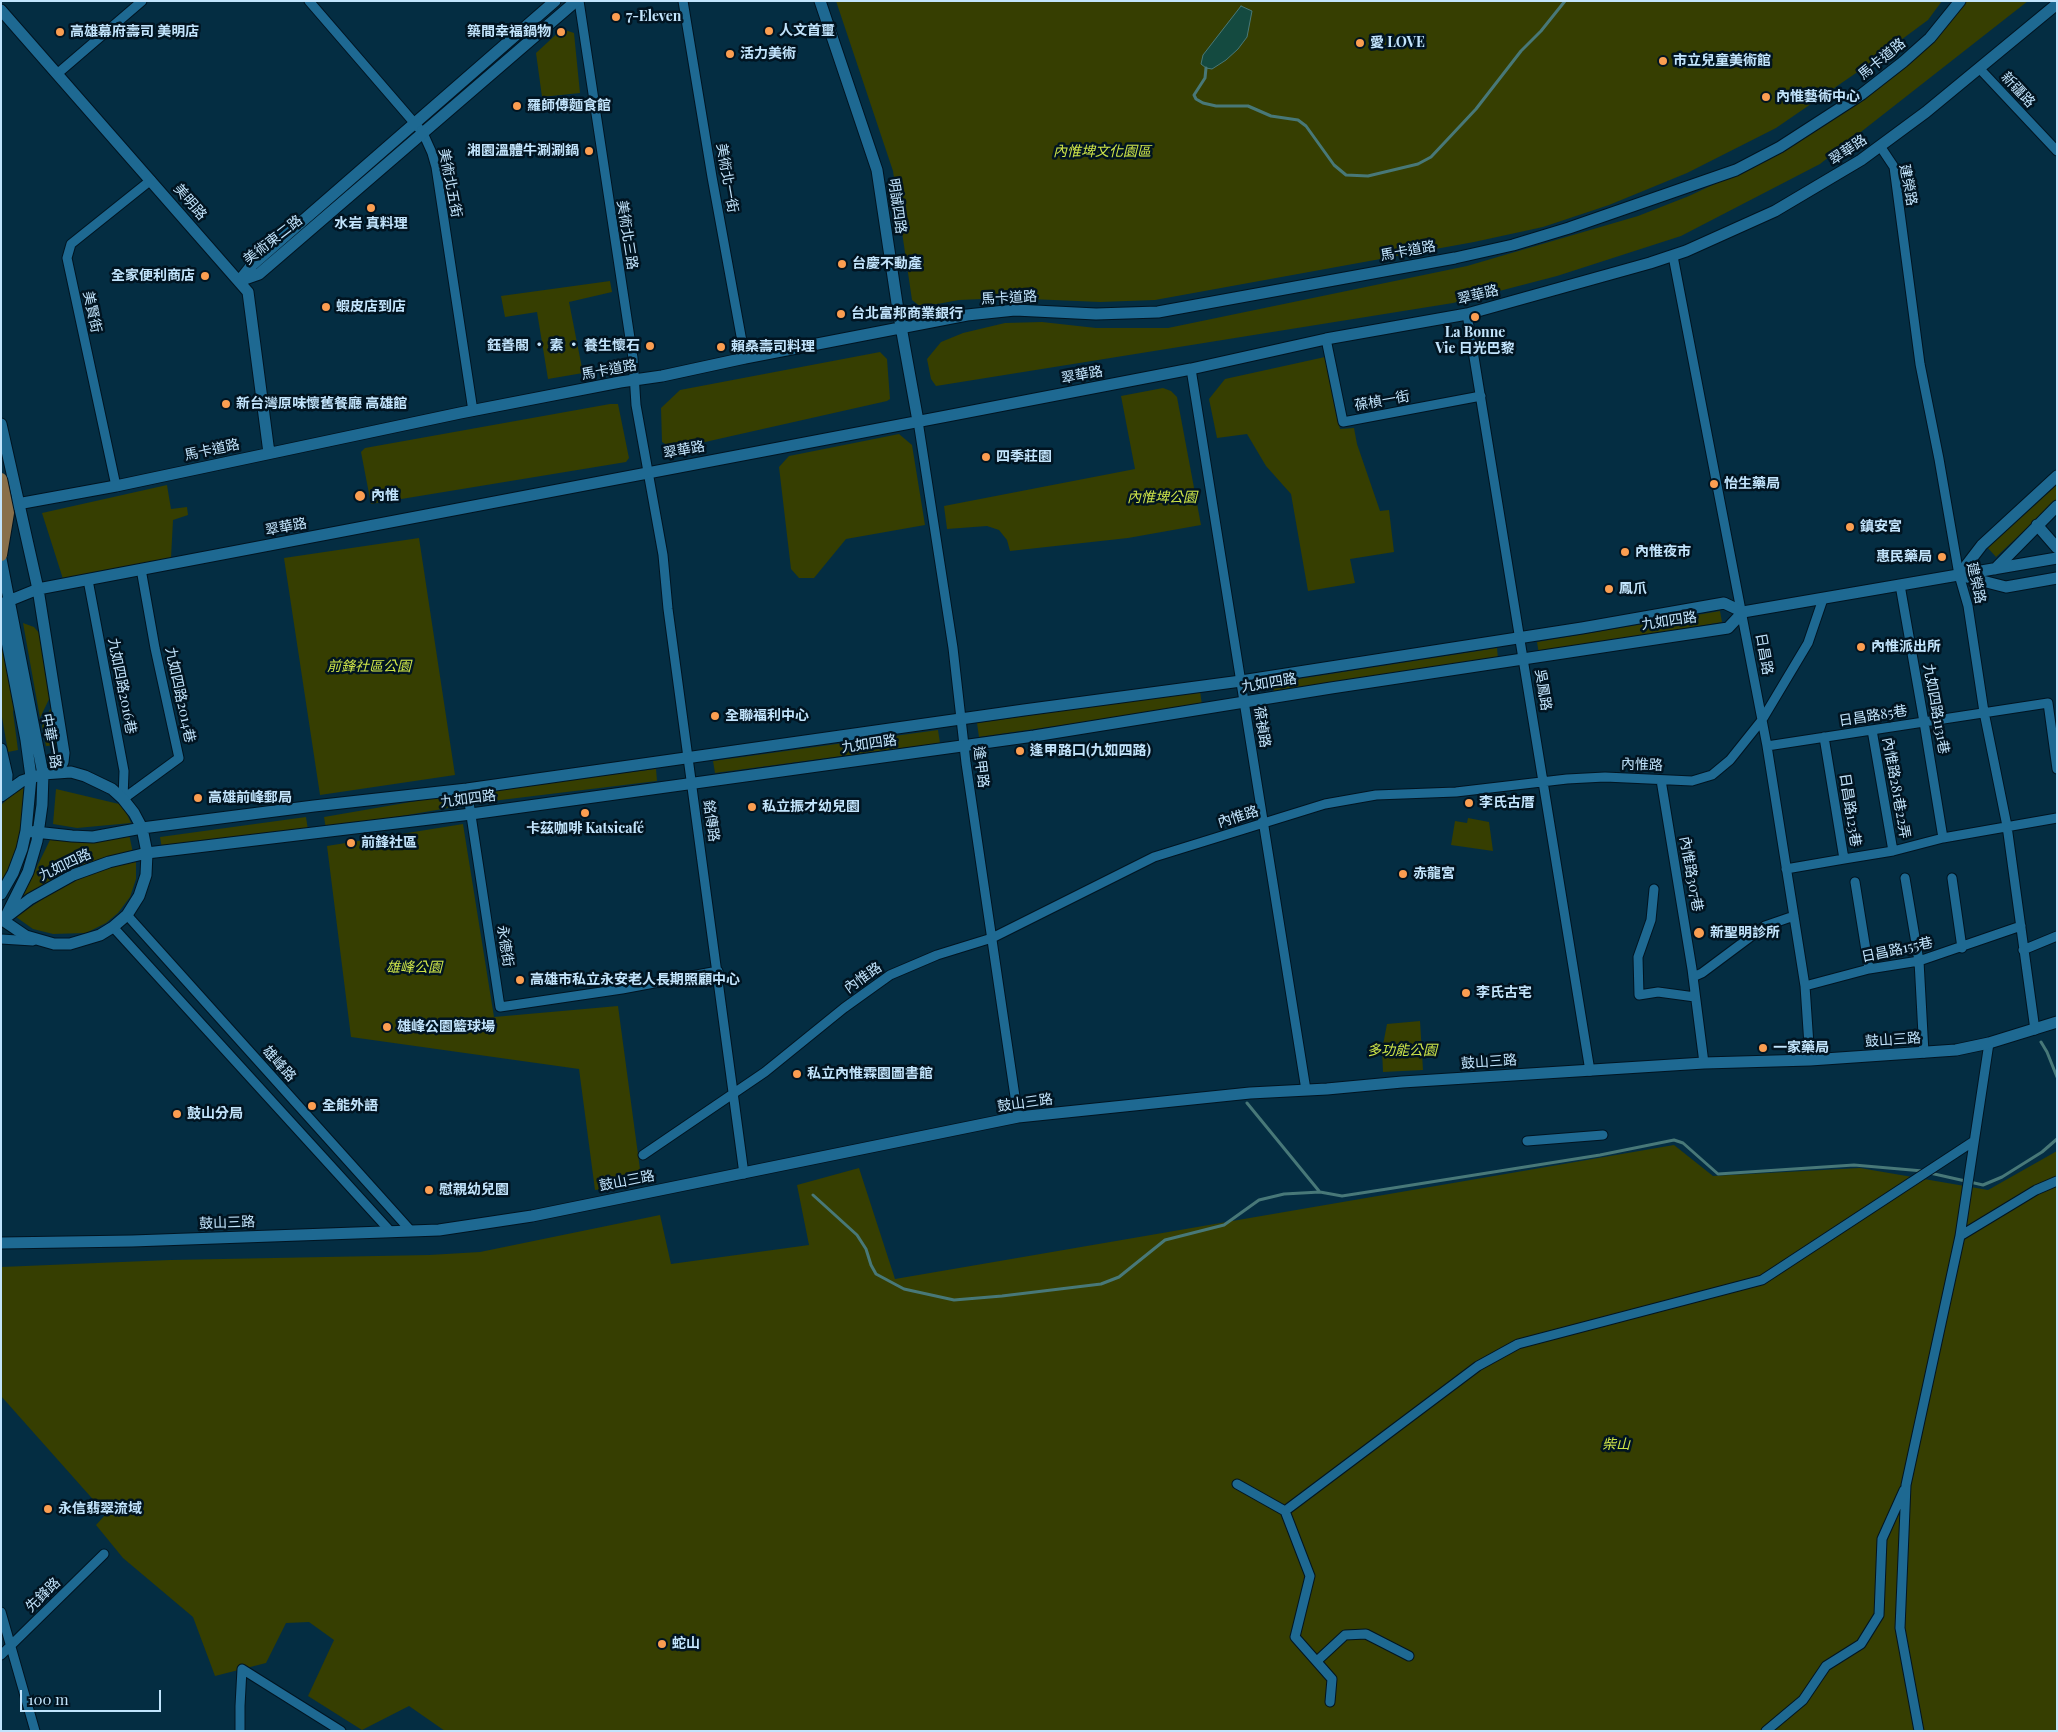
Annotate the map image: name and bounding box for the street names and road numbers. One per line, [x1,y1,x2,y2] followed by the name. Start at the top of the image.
[1855,35,1909,83] street label: 馬卡道路
[1998,69,2038,111] street label: 新疆路
[1826,131,1870,169] street label: 翠華路
[713,142,741,214] street label: 美術北一街
[435,147,465,219] street label: 美術北五街
[1896,163,1920,207] street label: 建榮路
[885,177,909,235] street label: 明誠四路
[170,181,210,223] street label: 美明路
[613,199,641,271] street label: 美術北三路
[240,212,306,268] street label: 美術東二路
[1379,238,1437,264] street label: 馬卡道路
[1456,282,1500,308] street label: 翠華路
[981,288,1037,308] street label: 馬卡道路
[79,290,105,334] street label: 美賢街
[580,357,638,383] street label: 馬卡道路
[1060,363,1104,387] street label: 翠華路
[1353,388,1411,414] street label: 葆楨一街
[183,436,241,464] street label: 馬卡道路
[662,438,706,462] street label: 翠華路
[264,515,308,539] street label: 翠華路
[1963,561,1989,605] street label: 建榮路
[1640,609,1698,633] street label: 九如四路
[1752,632,1776,676] street label: 日昌路
[104,637,140,735] street label: 九如四路2016巷
[162,646,198,744] street label: 九如四路2014巷
[1920,662,1952,756] street label: 九如四路1131巷
[1531,668,1555,712] street label: 吳鳳路
[1240,670,1298,696] street label: 九如四路
[1838,702,1908,730] street label: 日昌路85巷
[1250,705,1274,749] street label: 葆禎路
[38,712,64,770] street label: 中華一路
[840,732,898,756] street label: 九如四路
[1879,736,1913,840] street label: 內惟路281巷22弄
[970,745,992,789] street label: 逢甲路
[1621,756,1663,774] street label: 內惟路
[1836,772,1864,848] street label: 日昌路123巷
[439,787,497,811] street label: 九如四路
[700,799,722,843] street label: 銘傳路
[1215,803,1261,831] street label: 內惟路
[1676,835,1706,913] street label: 內惟路307巷
[36,846,94,884] street label: 九如四路
[493,924,517,968] street label: 永德街
[1860,934,1934,966] street label: 日昌路155巷
[841,959,885,997] street label: 內惟路
[1864,1030,1922,1050] street label: 鼓山三路
[259,1043,299,1085] street label: 雄峰路
[1460,1052,1518,1072] street label: 鼓山三路
[996,1091,1054,1115] street label: 鼓山三路
[598,1167,656,1195] street label: 鼓山三路
[199,1214,255,1232] street label: 鼓山三路
[22,1574,64,1616] street label: 先鋒路

